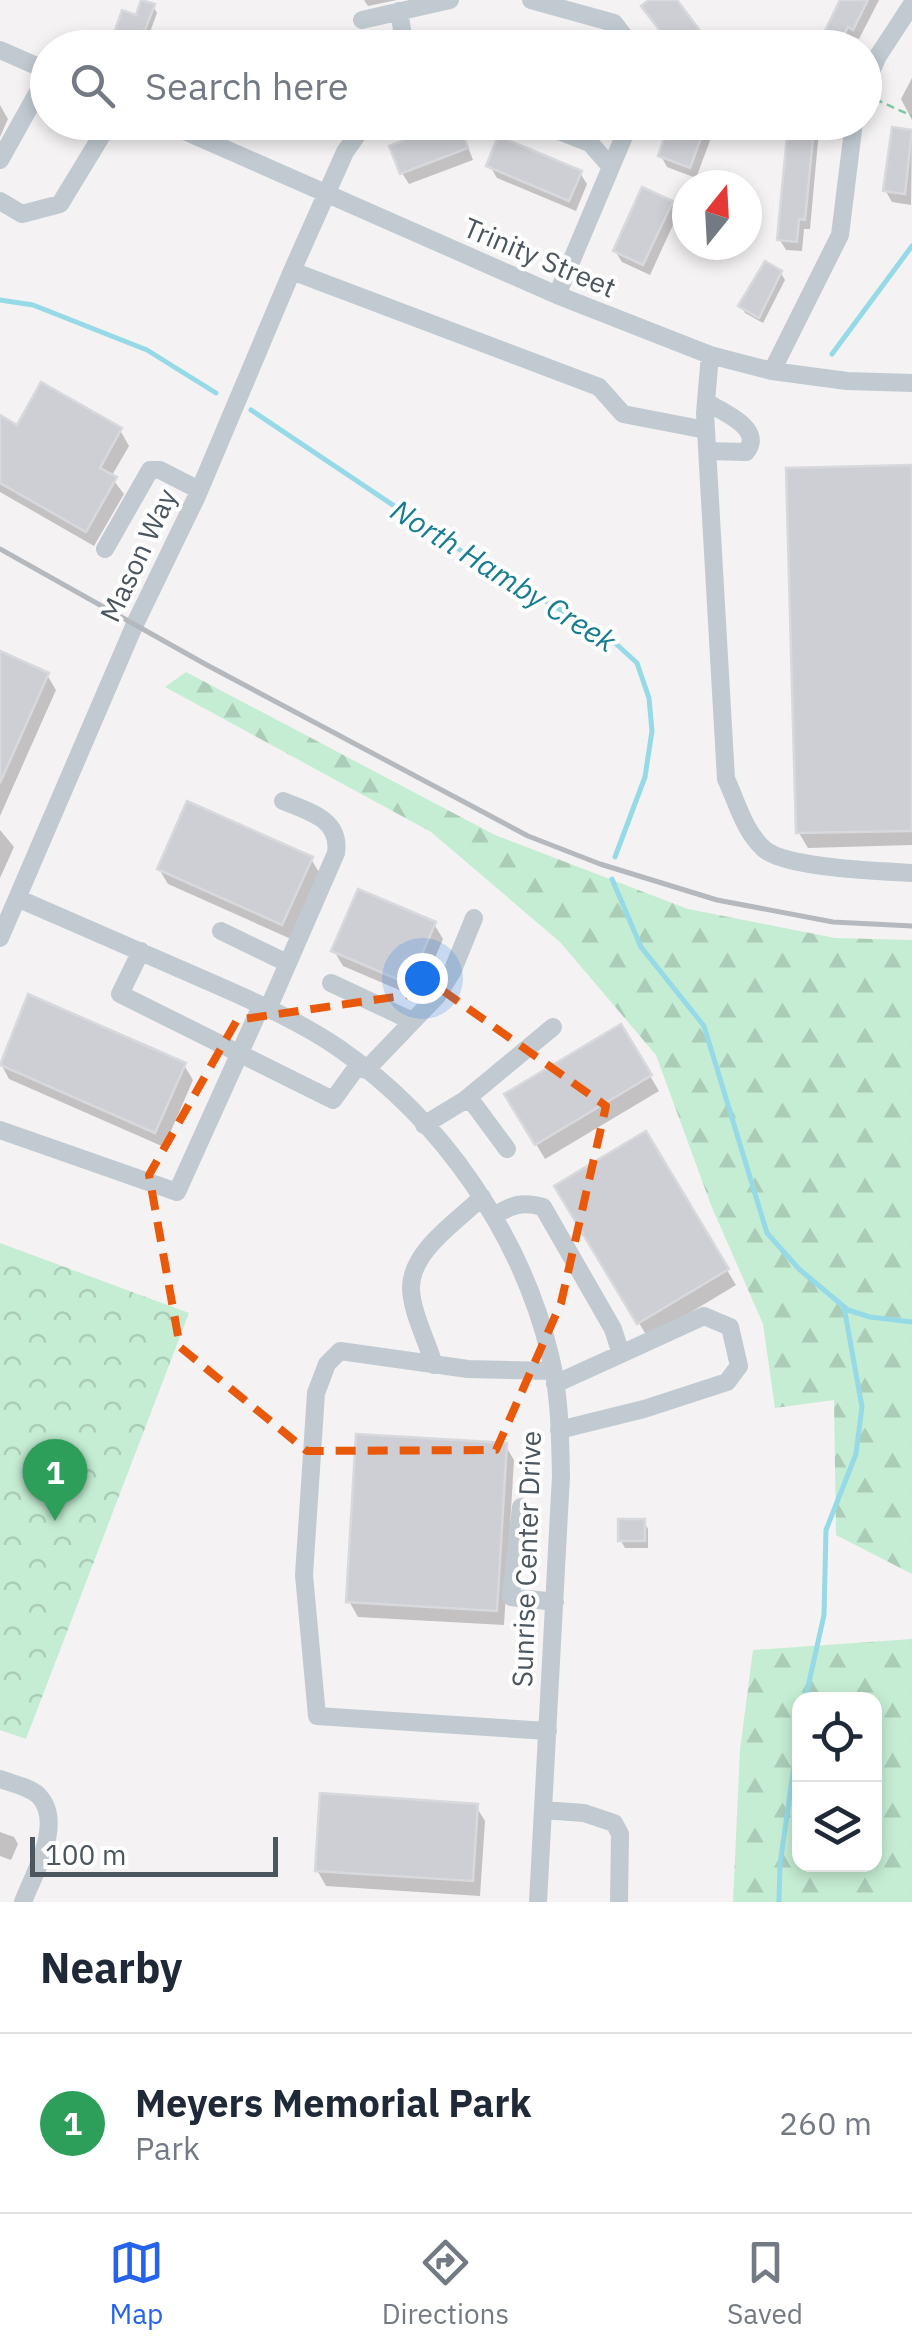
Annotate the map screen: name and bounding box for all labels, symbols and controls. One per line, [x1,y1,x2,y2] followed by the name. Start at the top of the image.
[30,30,882,140] search box
[65,58,120,113] icon: search
[145,61,349,110] text: Search here
[672,170,762,260] north arrow
[458,208,622,306] street label: Trinity Street
[91,482,185,628] street label: Mason Way
[384,490,624,660] water label: North Hamby Creek
[397,953,448,1004] your location
[503,1430,549,1688] street label: Sunrise Center Drive
[22,1438,88,1521] pin: 1
[792,1692,882,1872] map controls
[792,1692,882,1782] button: locate
[792,1782,882,1872] button: layers
[30,1832,278,1876] scale bar
[45,1836,126,1873] text: 100 m
[40,1940,182,1995] text: Nearby
[135,2078,532,2127] text: Meyers Memorial Park
[63,2102,82,2144] text: 1
[779,2102,872,2144] text: 260 m
[135,2127,200,2169] text: Park
[109,2235,164,2332] tab: Map
[382,2235,509,2332] tab: Directions
[727,2235,803,2332] tab: Saved

